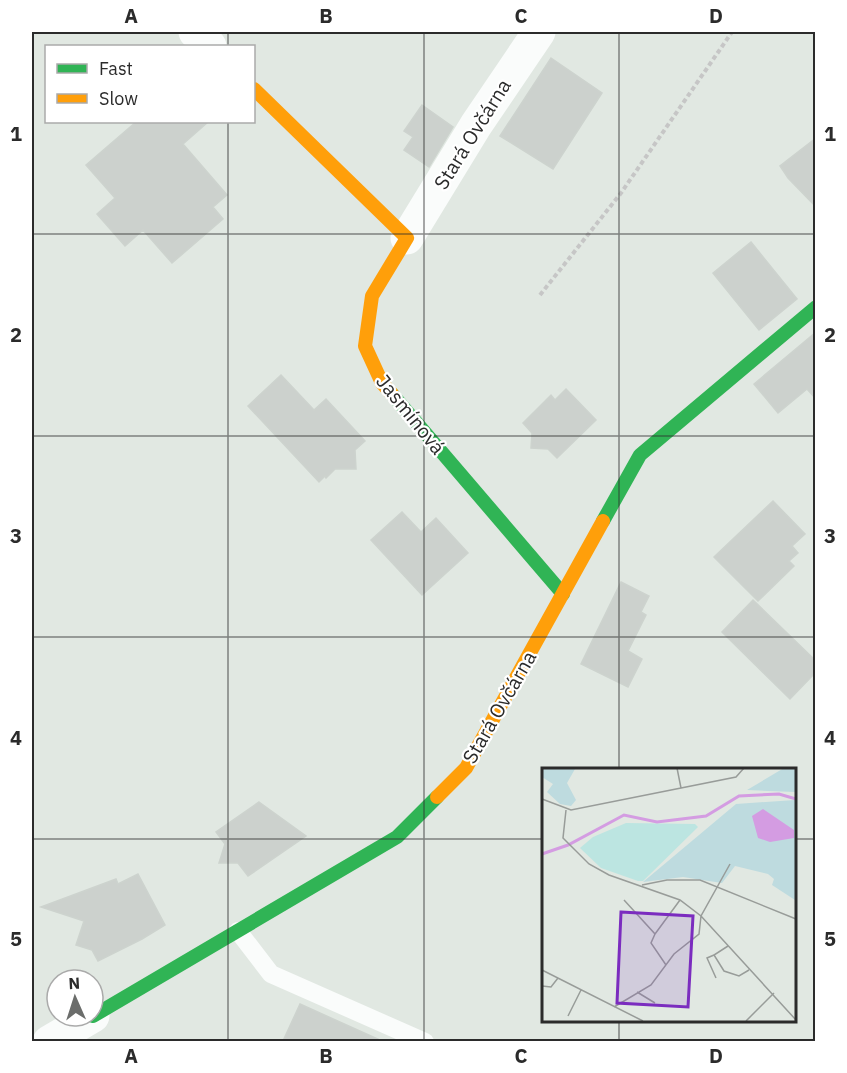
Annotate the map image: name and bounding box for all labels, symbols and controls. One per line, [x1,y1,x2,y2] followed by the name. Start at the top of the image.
[124,2,138,29] text: A
[319,2,333,29] text: B
[514,2,528,29] text: C
[709,2,723,29] text: D
[45,45,255,123] legend
[99,57,133,80] text: Fast
[427,73,517,195] street label: Stará Ovčárna
[99,87,138,110] text: Slow
[10,120,22,147] text: 1
[824,120,836,147] text: 1
[10,321,22,348] text: 2
[824,321,836,348] text: 2
[370,368,452,460] street label: Jasmínová
[10,522,22,549] text: 3
[824,522,836,549] text: 3
[456,645,542,768] street label: Stará Ovčárna
[10,724,22,751] text: 4
[824,724,836,751] text: 4
[542,768,796,1022] inset map
[10,925,22,952] text: 5
[824,925,836,952] text: 5
[45,968,105,1028] north arrow
[68,973,81,993] text: N
[124,1042,138,1069] text: A
[319,1042,333,1069] text: B
[514,1042,528,1069] text: C
[709,1042,723,1069] text: D

